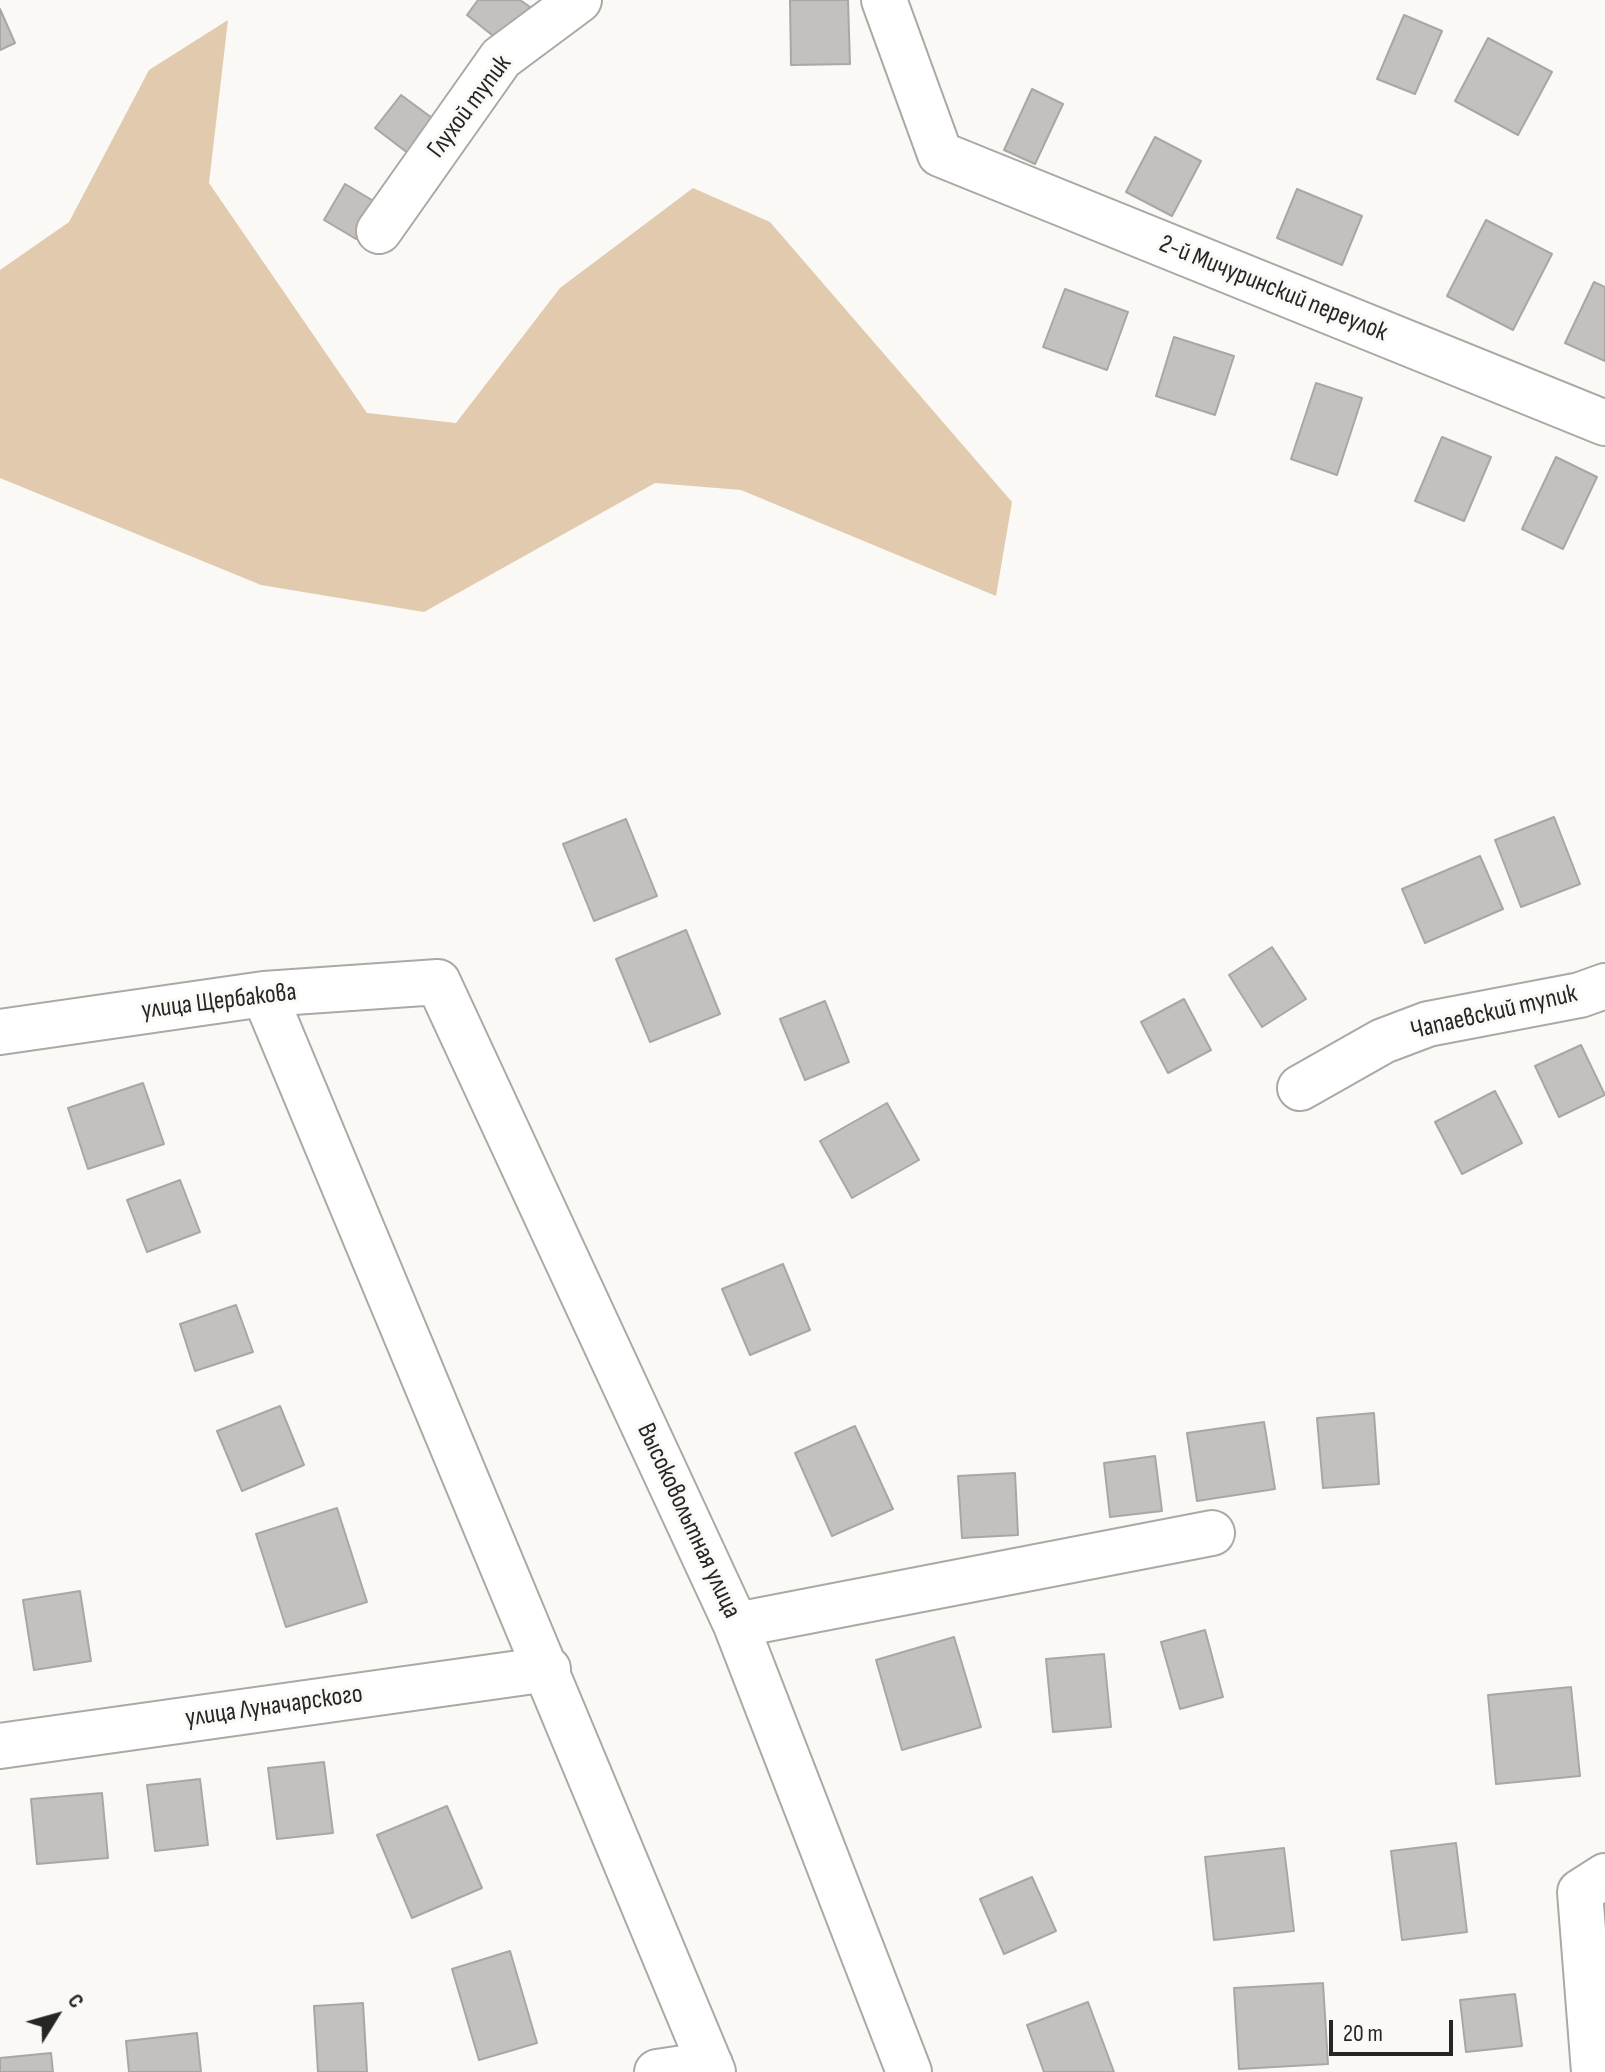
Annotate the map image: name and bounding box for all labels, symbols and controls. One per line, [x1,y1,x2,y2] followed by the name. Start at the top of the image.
[421,50,519,164] street label: Глухой тупик
[1154,229,1392,349] street label: 2-й Мичуринский переулок
[140,977,298,1027] street label: улица Щербакова
[1408,979,1580,1047] street label: Чапаевский тупик
[629,1419,747,1623] street label: Высоковольтная улица
[183,1679,365,1735] street label: улица Луначарского
[16,1976,96,2056] north arrow
[61,1989,90,2014] text: С
[1333,2004,1457,2054] scale bar
[1343,2019,1383,2048] text: 20 m

